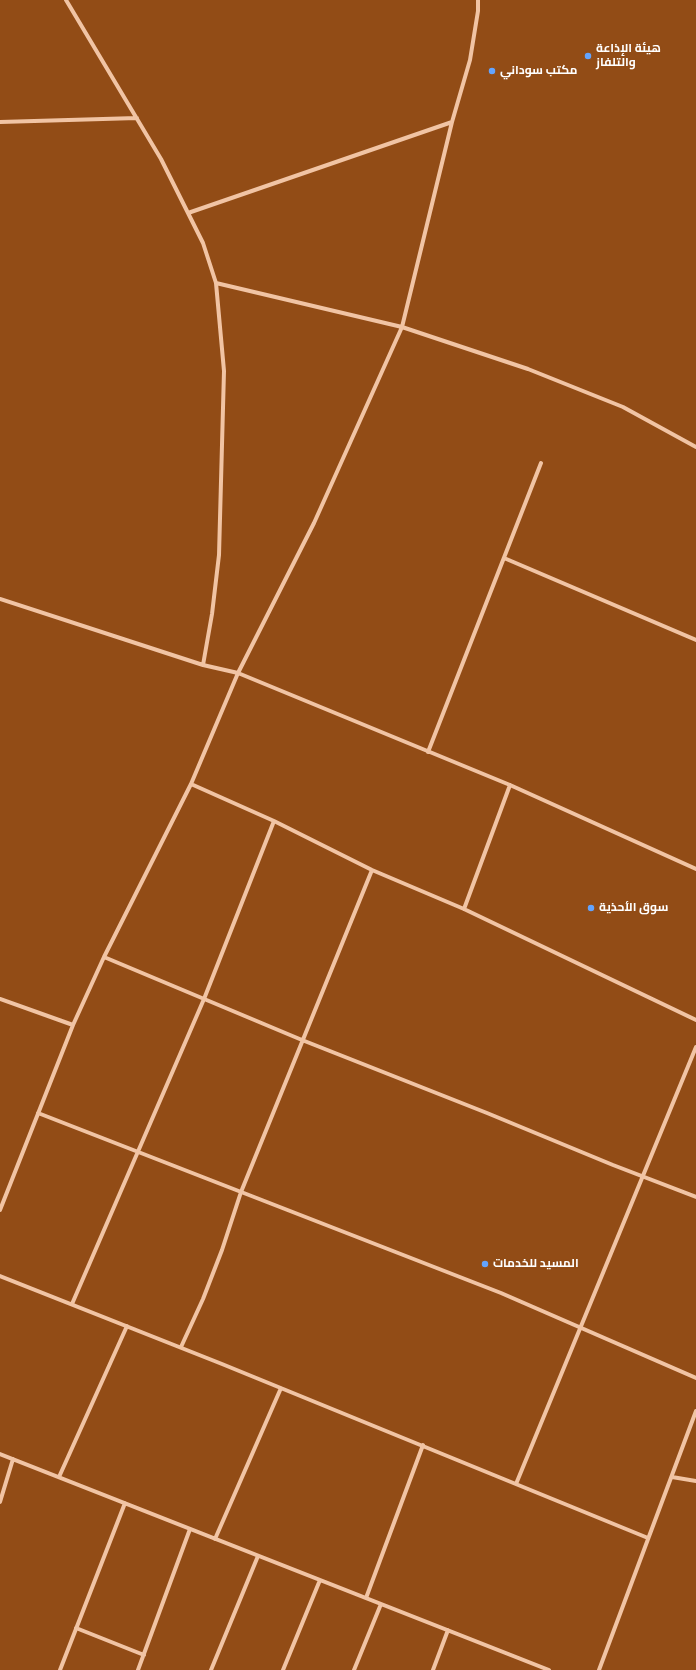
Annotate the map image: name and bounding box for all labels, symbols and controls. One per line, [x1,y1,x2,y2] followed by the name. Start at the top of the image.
[596,42,661,70] place label: هيئة الإذاعة والتلفاز
[583,51,593,61] marker: هيئة الإذاعة والتلفاز
[500,64,578,78] place label: مكتب سوداني
[487,66,497,76] marker: مكتب سوداني
[599,901,668,915] place label: سوق الأحذية
[586,903,596,913] marker: سوق الأحذية
[493,1257,579,1271] place label: المسيد للخدمات
[480,1259,490,1269] marker: المسيد للخدمات

